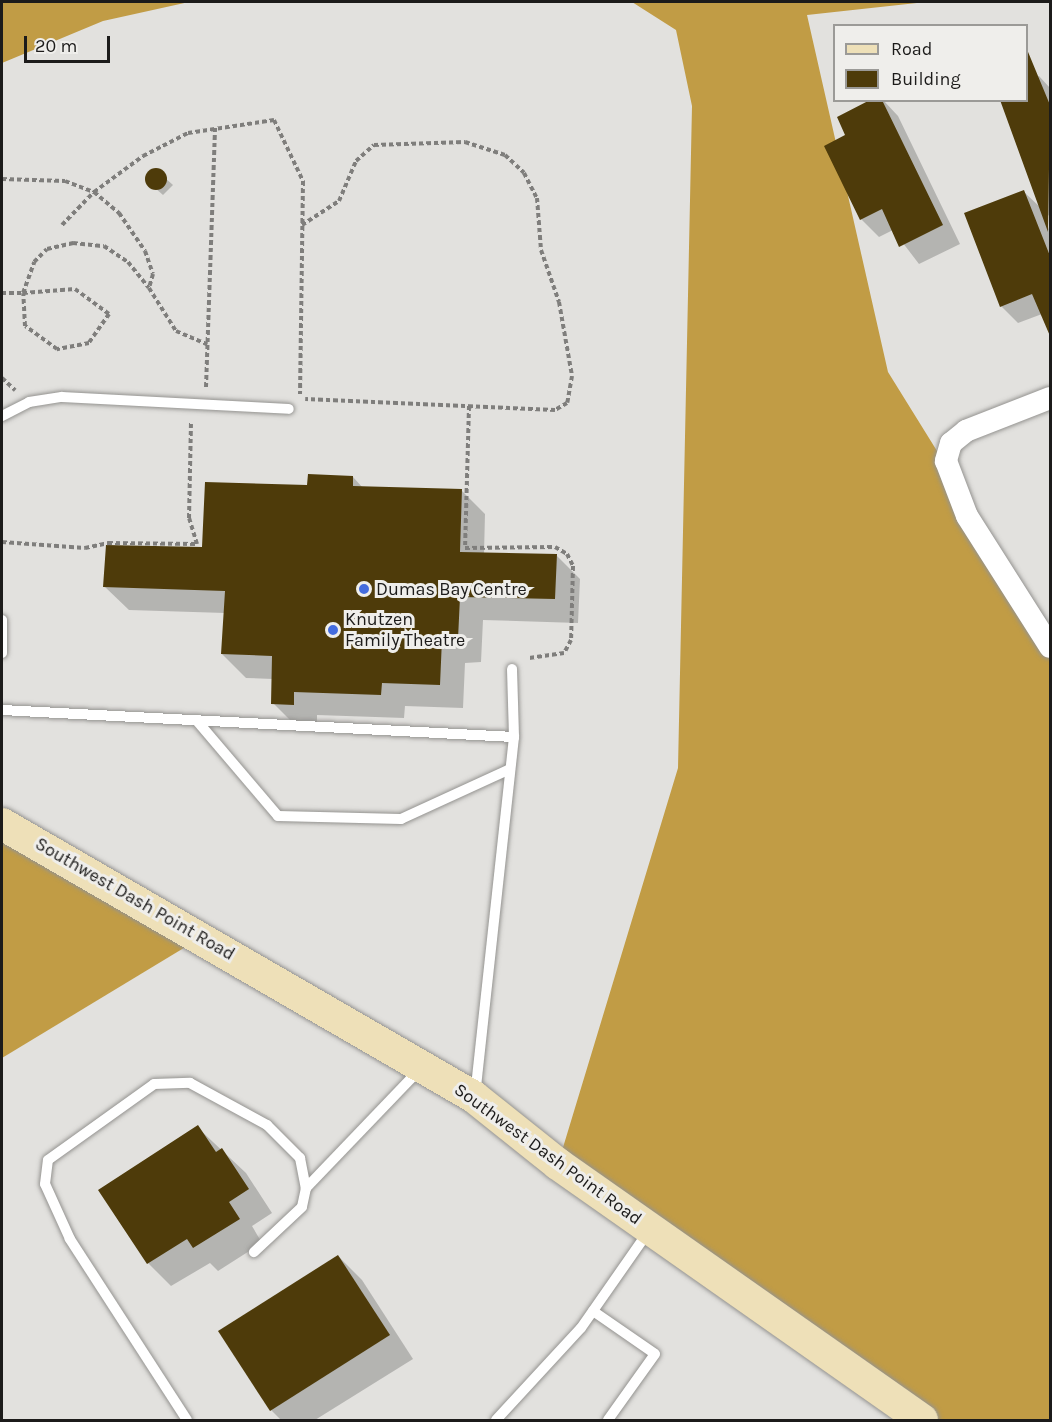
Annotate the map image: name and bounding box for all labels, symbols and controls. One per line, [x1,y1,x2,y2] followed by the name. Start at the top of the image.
[27,24,112,62] scale bar
[833,24,1028,102] legend
[35,35,77,57] text: 20 m
[891,38,932,60] text: Road
[891,68,961,90] text: Building
[376,578,527,600] place label: Dumas Bay Centre
[357,582,371,596] marker: Dumas Bay Centre
[345,609,465,652] place label: Knutzen Family Theatre
[326,623,340,637] marker: Knutzen Family Theatre
[31,833,239,965] street label: Southwest Dash Point Road
[450,1079,646,1229] street label: Southwest Dash Point Road

